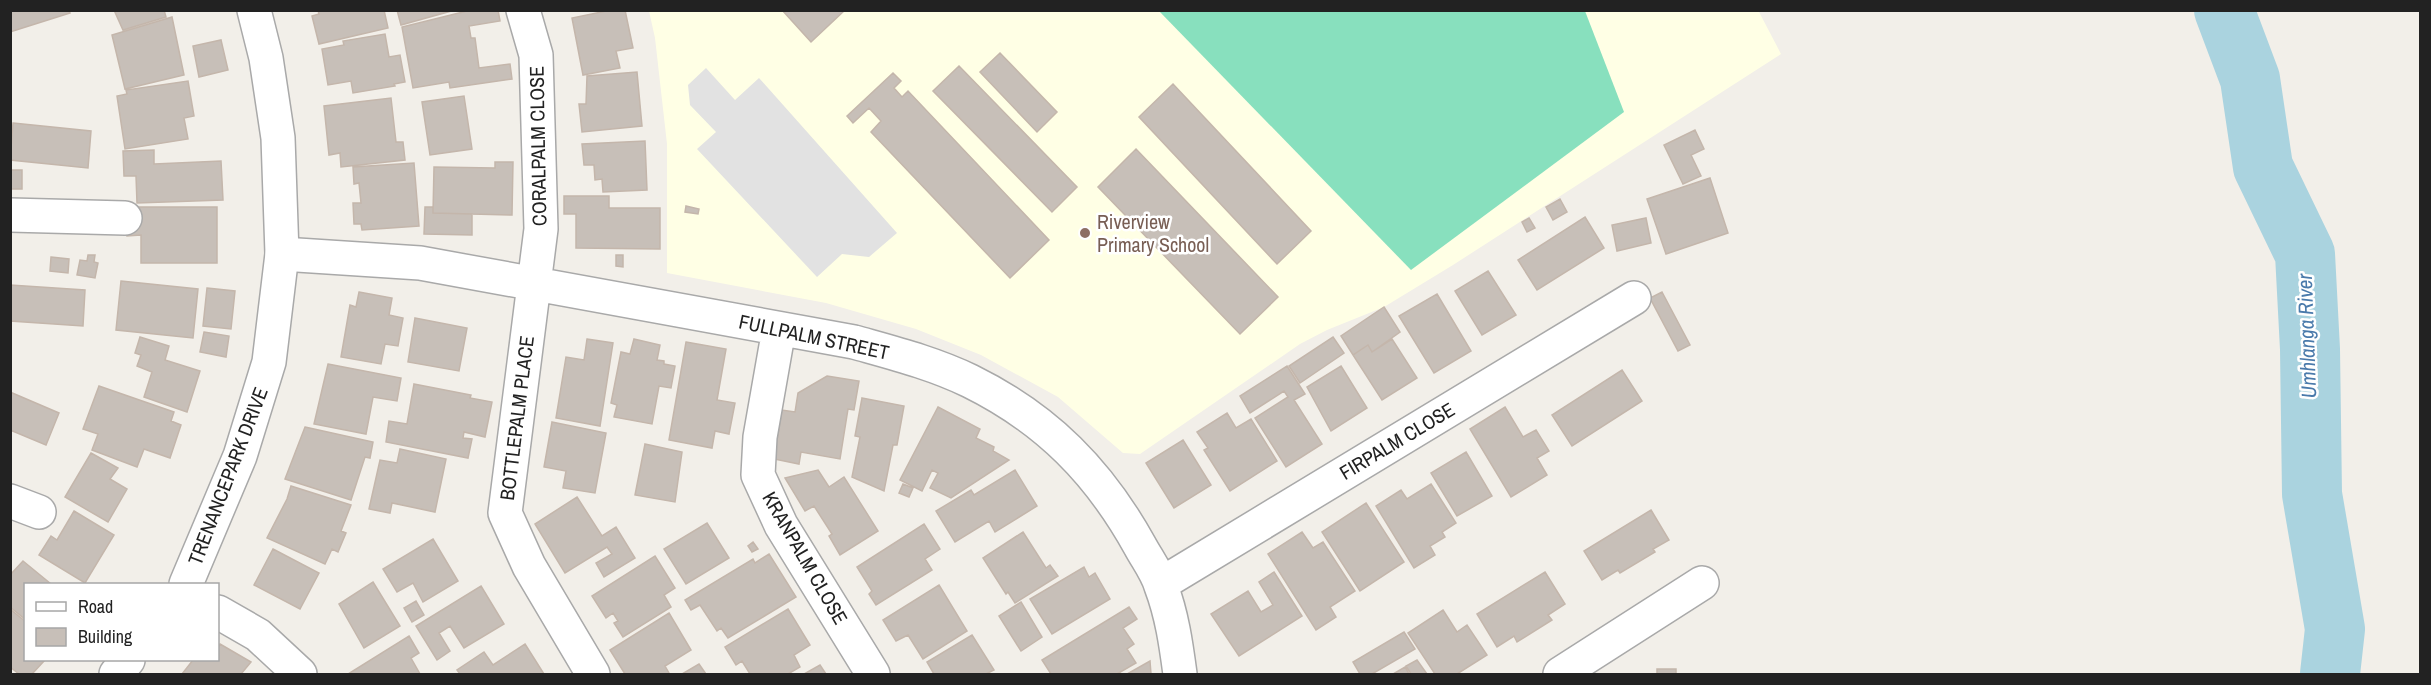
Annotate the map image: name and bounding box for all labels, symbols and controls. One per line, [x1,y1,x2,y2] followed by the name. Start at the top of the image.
[523,66,552,226] street label: CORALPALM CLOSE
[1097,208,1209,258] place label: Riverview Primary School
[1078,226,1092,240] marker: Riverview Primary School
[2290,272,2323,399] water label: Umhlanga River
[737,307,892,366] street label: FULLPALM STREET
[493,334,540,502] street label: BOTTLEPALM PLACE
[181,383,274,569] street label: TRENANCEPARK DRIVE
[1334,396,1459,486] street label: FIRPALM CLOSE
[756,486,854,629] street label: KRANPALM CLOSE
[24,583,219,661] legend
[78,594,113,619] text: Road
[78,624,133,649] text: Building

